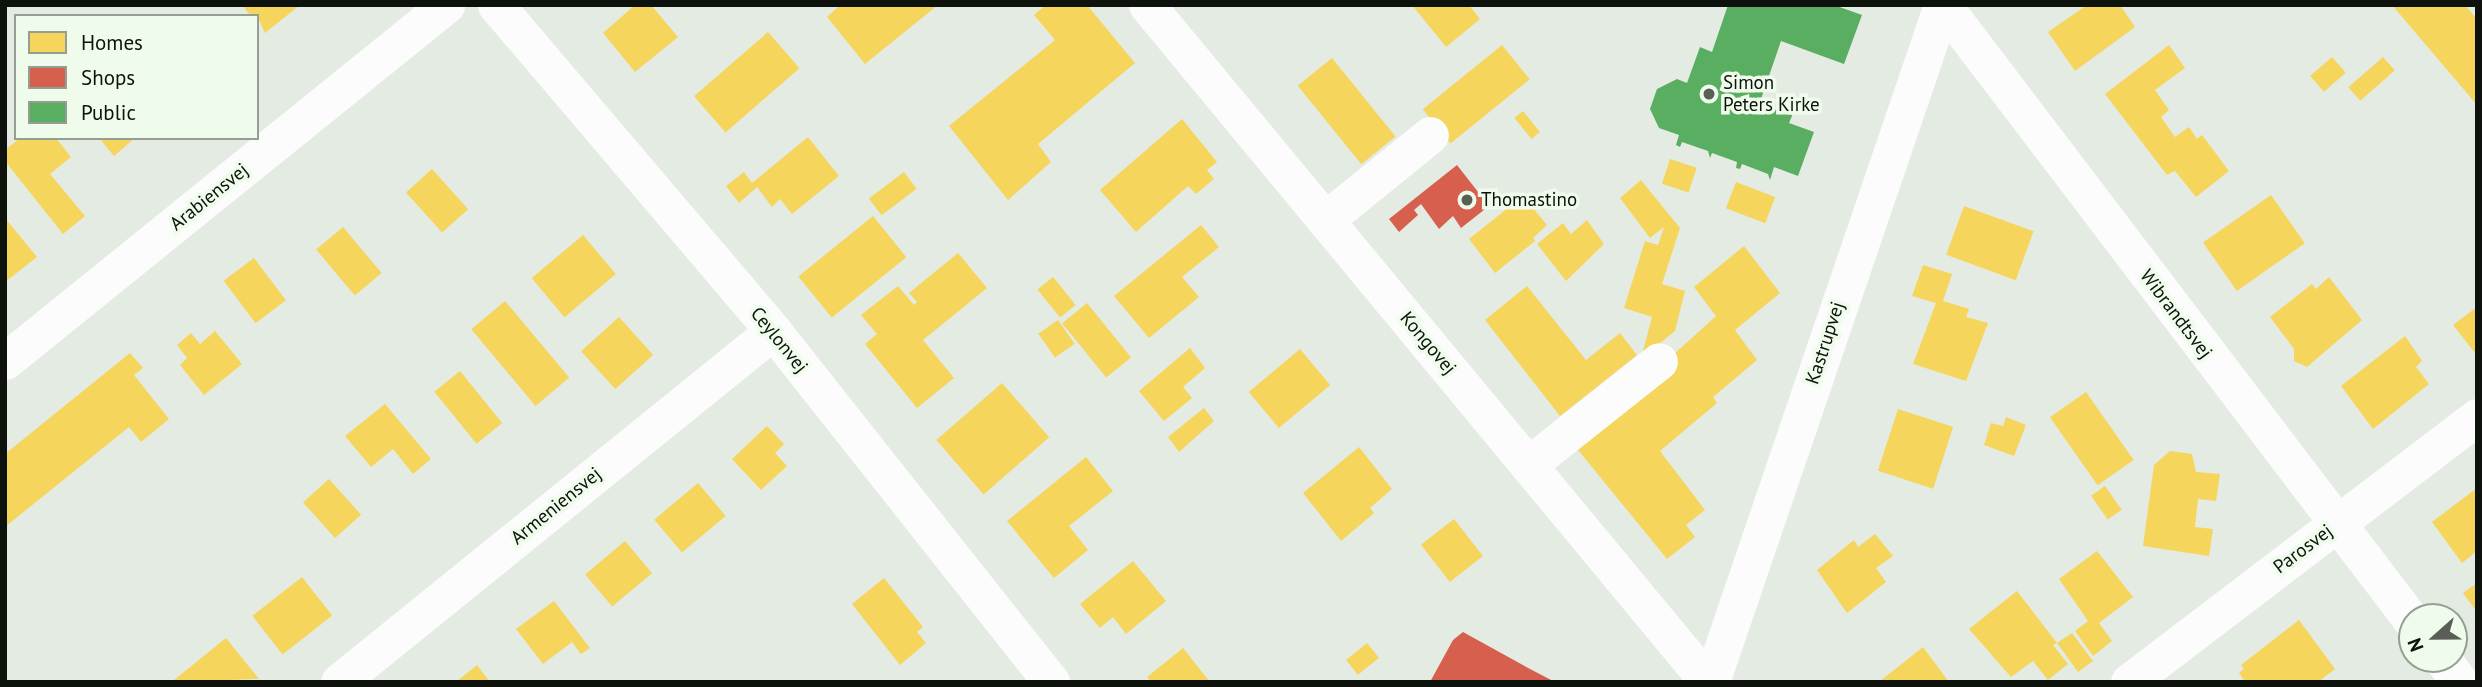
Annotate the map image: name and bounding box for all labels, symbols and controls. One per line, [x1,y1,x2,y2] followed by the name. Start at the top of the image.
[14,14,259,140] legend
[81,29,143,56] text: Homes
[81,64,135,91] text: Shops
[1723,72,1820,116] place label: Simon Peters Kirke
[1701,86,1717,102] marker: Simon Peters Kirke
[81,99,136,126] text: Public
[165,159,253,235] street label: Arabiensvej
[1481,189,1577,211] place label: Thomastino
[1459,192,1475,208] marker: Thomastino
[2135,265,2217,363] street label: Wibrandtsvej
[1801,299,1849,387] street label: Kastrupvej
[746,302,812,378] street label: Ceylonvej
[1395,307,1461,379] street label: Kongovej
[506,463,606,549] street label: Armeniensvej
[2269,520,2337,578] street label: Parosvej
[2398,603,2468,673] north arrow
[2402,635,2429,655] text: N

